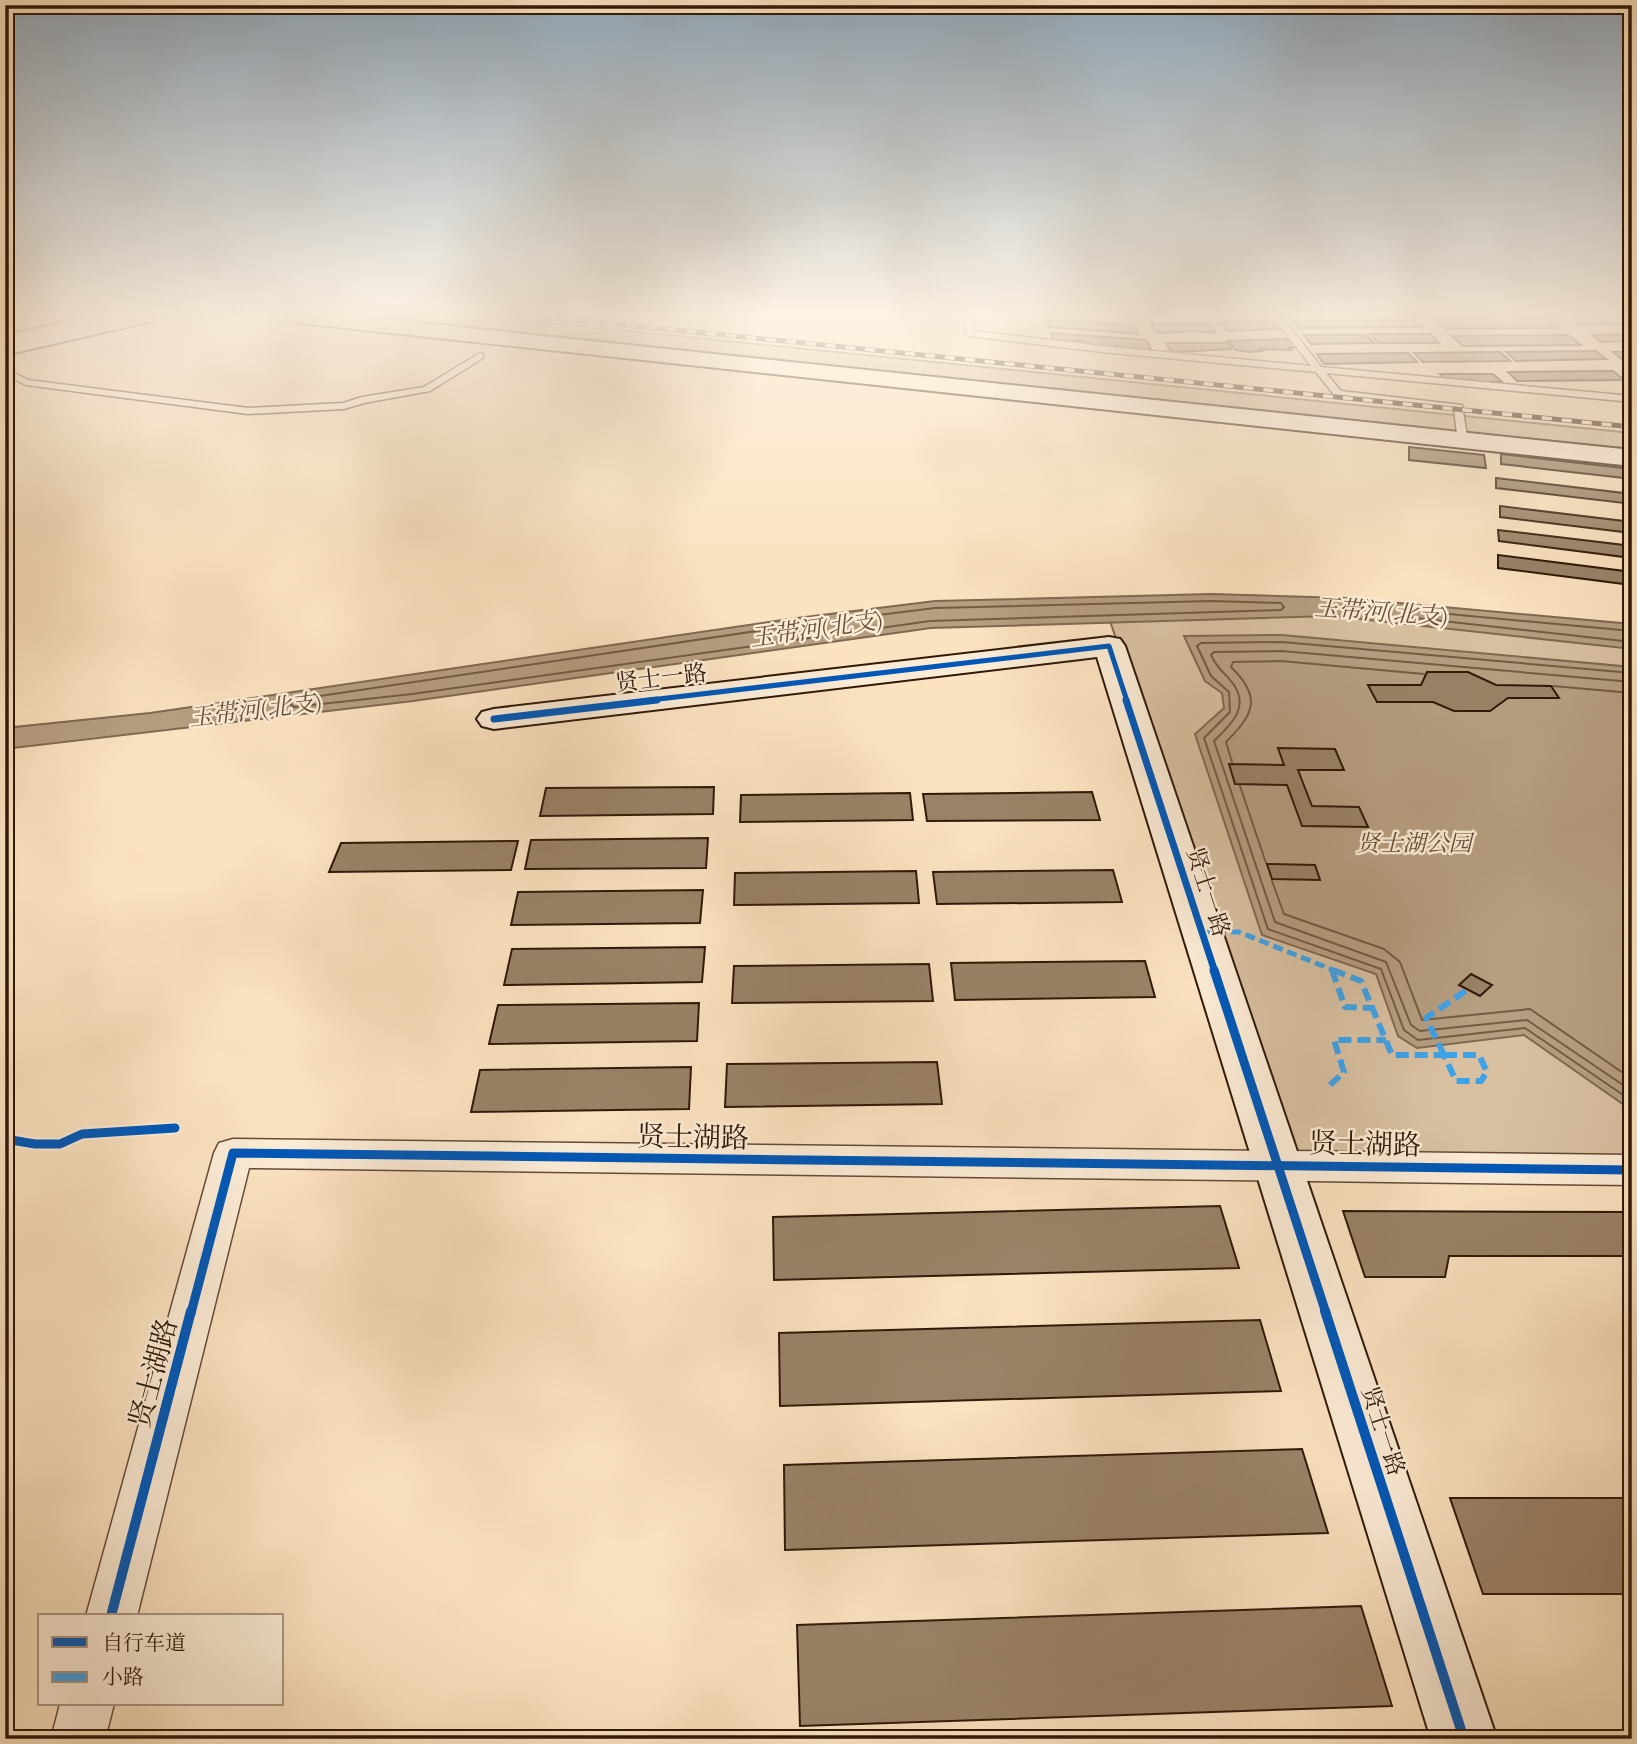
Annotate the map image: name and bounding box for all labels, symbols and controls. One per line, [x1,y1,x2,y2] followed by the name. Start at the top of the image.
[1314,593,1448,631] water label: 玉带河(北支)
[748,606,884,652] water label: 玉带河(北支)
[614,659,708,697] street label: 贤士一路
[187,688,323,732] water label: 玉带河(北支)
[1357,830,1476,857] park label: 贤士湖公园
[1181,844,1235,940] street label: 贤士一路
[637,1120,749,1154] street label: 贤士湖路
[1309,1127,1421,1161] street label: 贤士湖路
[123,1315,183,1431] street label: 贤士湖路
[1356,1383,1410,1479] street label: 贤士一路
[38,1614,284,1706] legend
[102,1631,186,1655] text: 自行车道
[102,1665,144,1689] text: 小路

